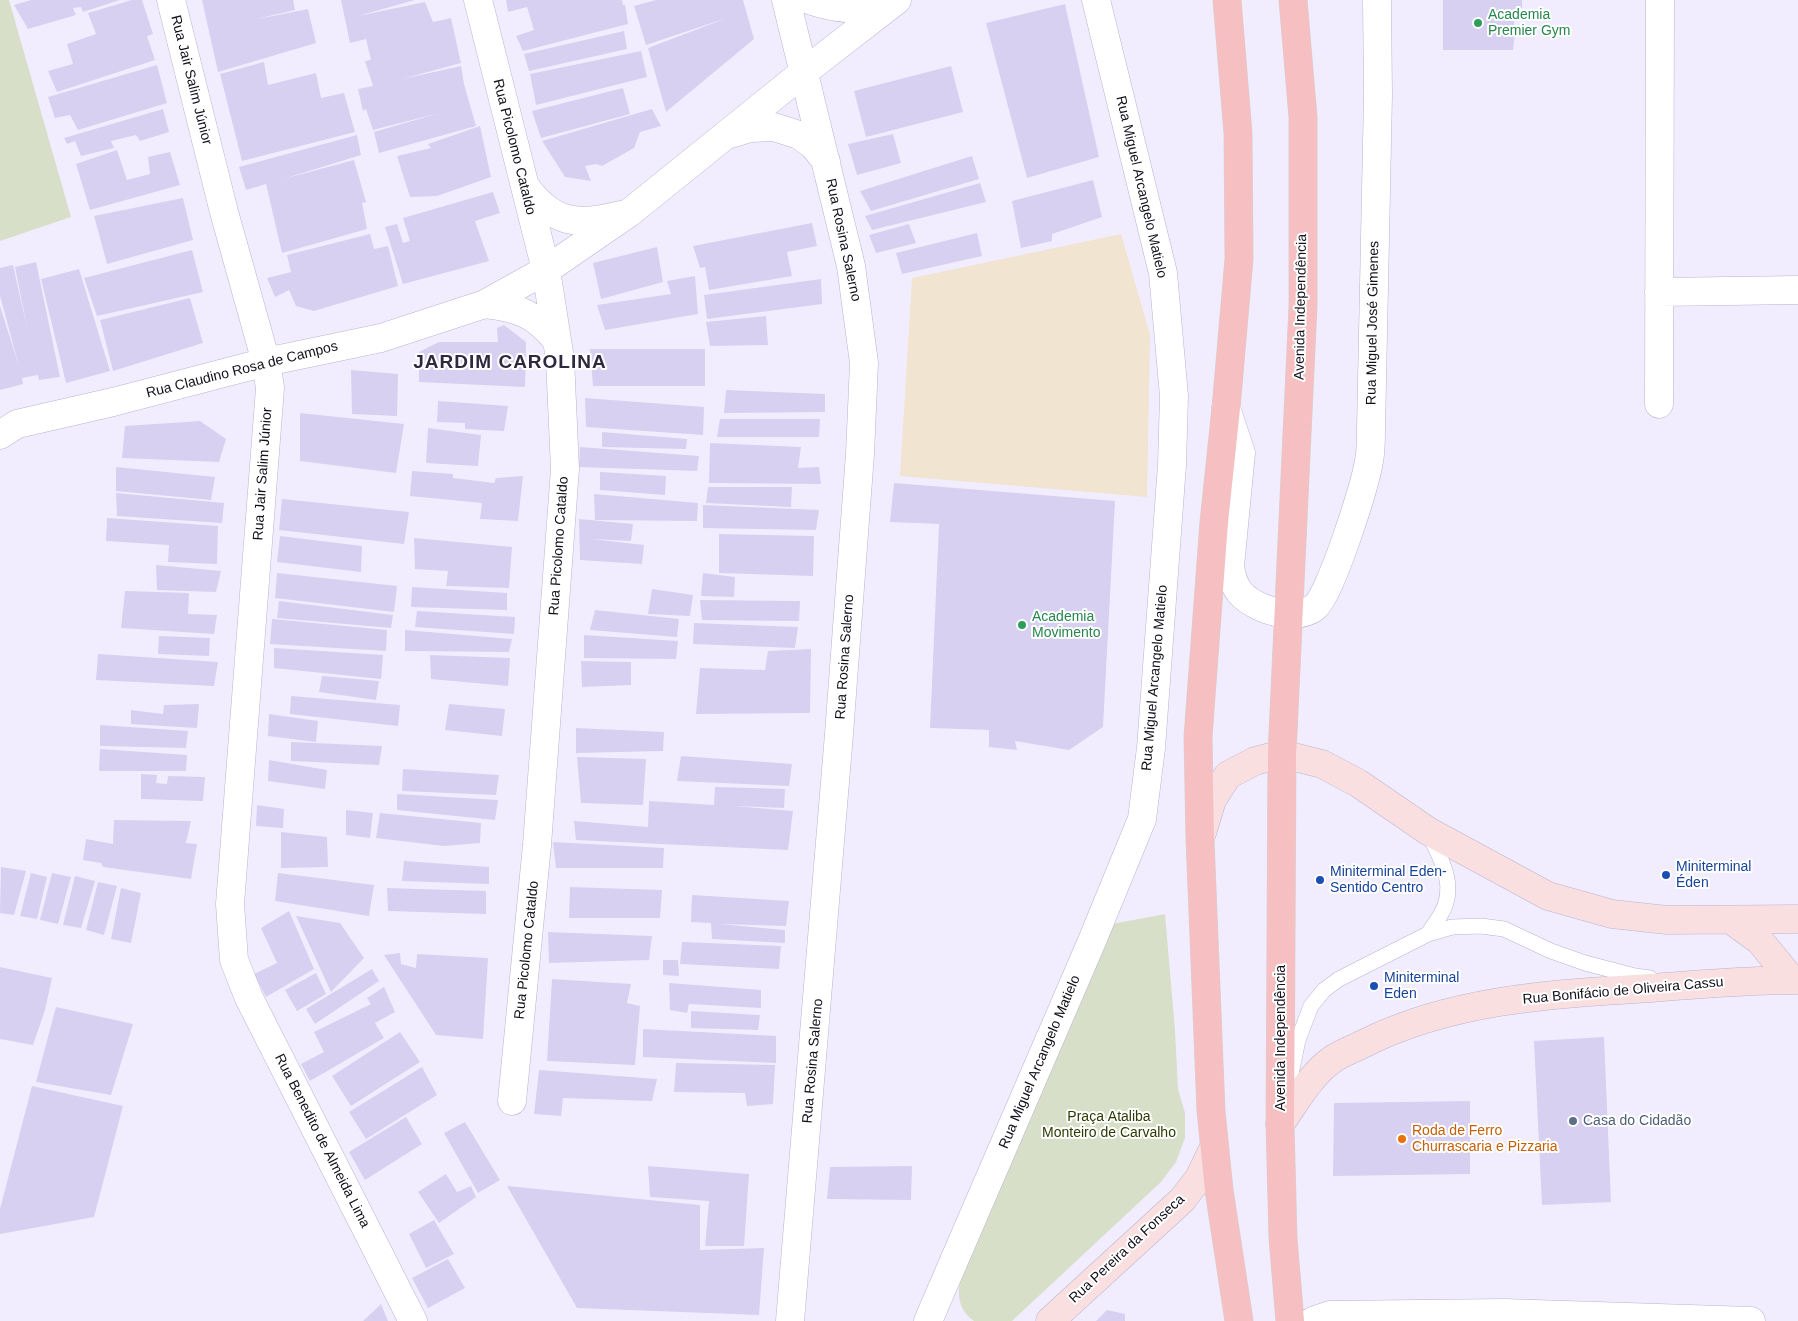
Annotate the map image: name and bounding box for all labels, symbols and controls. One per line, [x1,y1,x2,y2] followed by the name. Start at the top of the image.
[1488,7,1570,40] place label: Academia Premier Gym
[167,13,215,147] street label: Rua Jair Salim Júnior
[1472,17,1484,29] marker: Academia Premier Gym
[489,77,539,217] street label: Rua Picolomo Cataldo
[1112,94,1170,280] street label: Rua Miguel Arcangelo Matielo
[822,177,864,303] street label: Rua Rosina Salerno
[1291,234,1311,380] street label: Avenida Independência
[1363,241,1383,405] street label: Rua Miguel José Gimenes
[144,338,340,402] street label: Rua Claudino Rosa de Campos
[411,352,609,374] district label: JARDIM CAROLINA
[250,407,276,541] street label: Rua Jair Salim Júnior
[546,476,572,616] street label: Rua Picolomo Cataldo
[1138,584,1172,772] street label: Rua Miguel Arcangelo Matielo
[832,594,858,720] street label: Rua Rosina Salerno
[1032,609,1100,642] place label: Academia Movimento
[1016,619,1028,631] marker: Academia Movimento
[1676,859,1751,892] place label: Miniterminal Éden
[1330,864,1447,896] place label: Miniterminal Eden- Sentido Centro
[1660,869,1672,881] marker: Miniterminal Éden
[1314,874,1326,886] marker: Miniterminal Eden- Sentido Centro
[511,880,543,1020] street label: Rua Picolomo Cataldo
[1273,965,1289,1111] street label: Avenida Independência
[1384,970,1459,1002] place label: Miniterminal Eden
[996,973,1084,1151] street label: Rua Miguel Arcangelo Matielo
[1522,974,1724,1008] street label: Rua Bonifácio de Oliveira Cassu
[1368,980,1380,992] marker: Miniterminal Eden
[799,998,827,1124] street label: Rua Rosina Salerno
[271,1051,373,1231] street label: Rua Benedito de Almeida Lima
[1042,1109,1176,1142] park label: Praça Ataliba Monteiro de Carvalho
[1583,1113,1691,1129] place label: Casa do Cidadão
[1567,1115,1579,1127] marker: Casa do Cidadão
[1412,1123,1557,1156] place label: Roda de Ferro Churrascaria e Pizzaria
[1396,1133,1408,1145] marker: Roda de Ferro Churrascaria e Pizzaria
[1066,1191,1188,1307] street label: Rua Pereira da Fonseca

